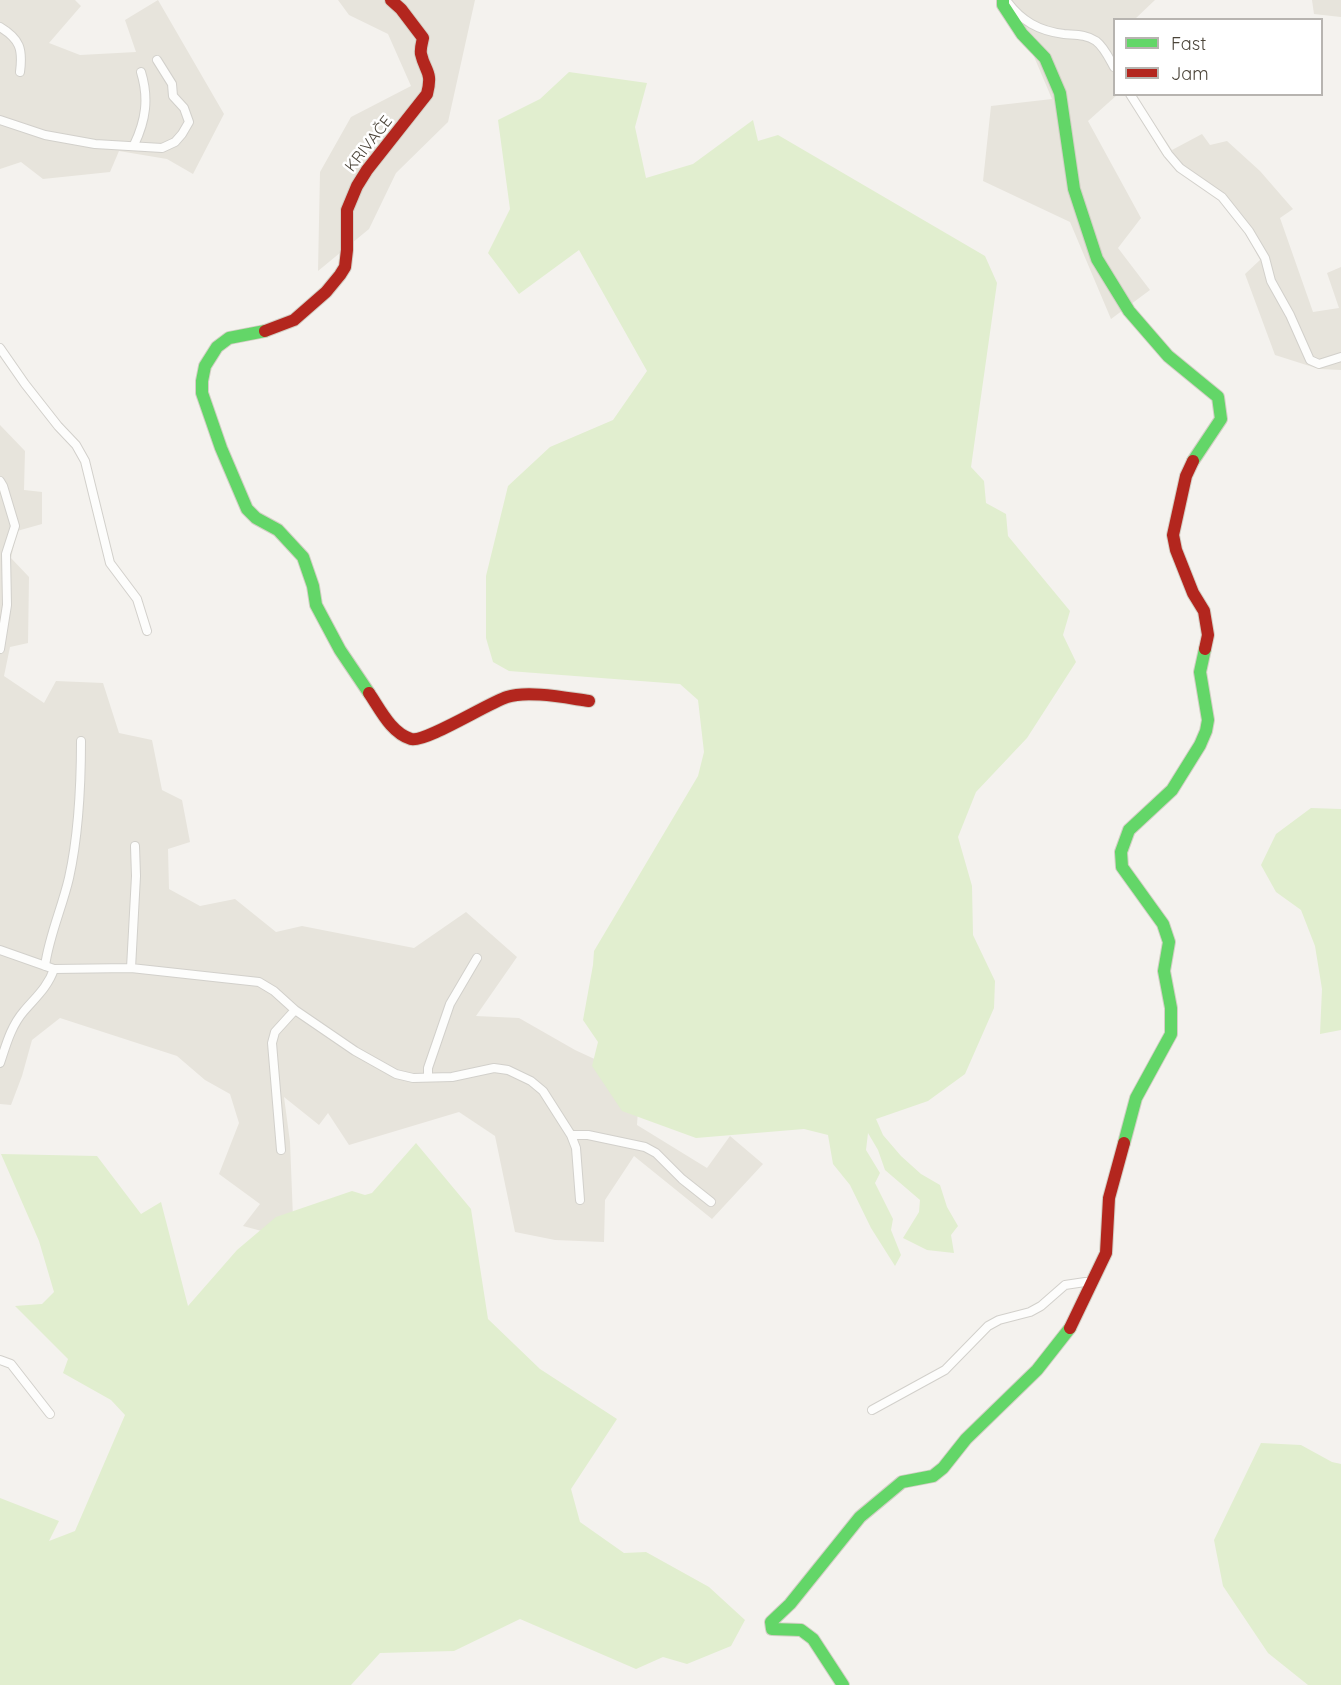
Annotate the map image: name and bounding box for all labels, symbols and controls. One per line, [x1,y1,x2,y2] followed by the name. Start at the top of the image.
[1113,18,1323,96] legend
[1171,32,1206,55] text: Fast
[1171,62,1209,85] text: Jam
[341,112,397,176] street label: KRIVAČE

